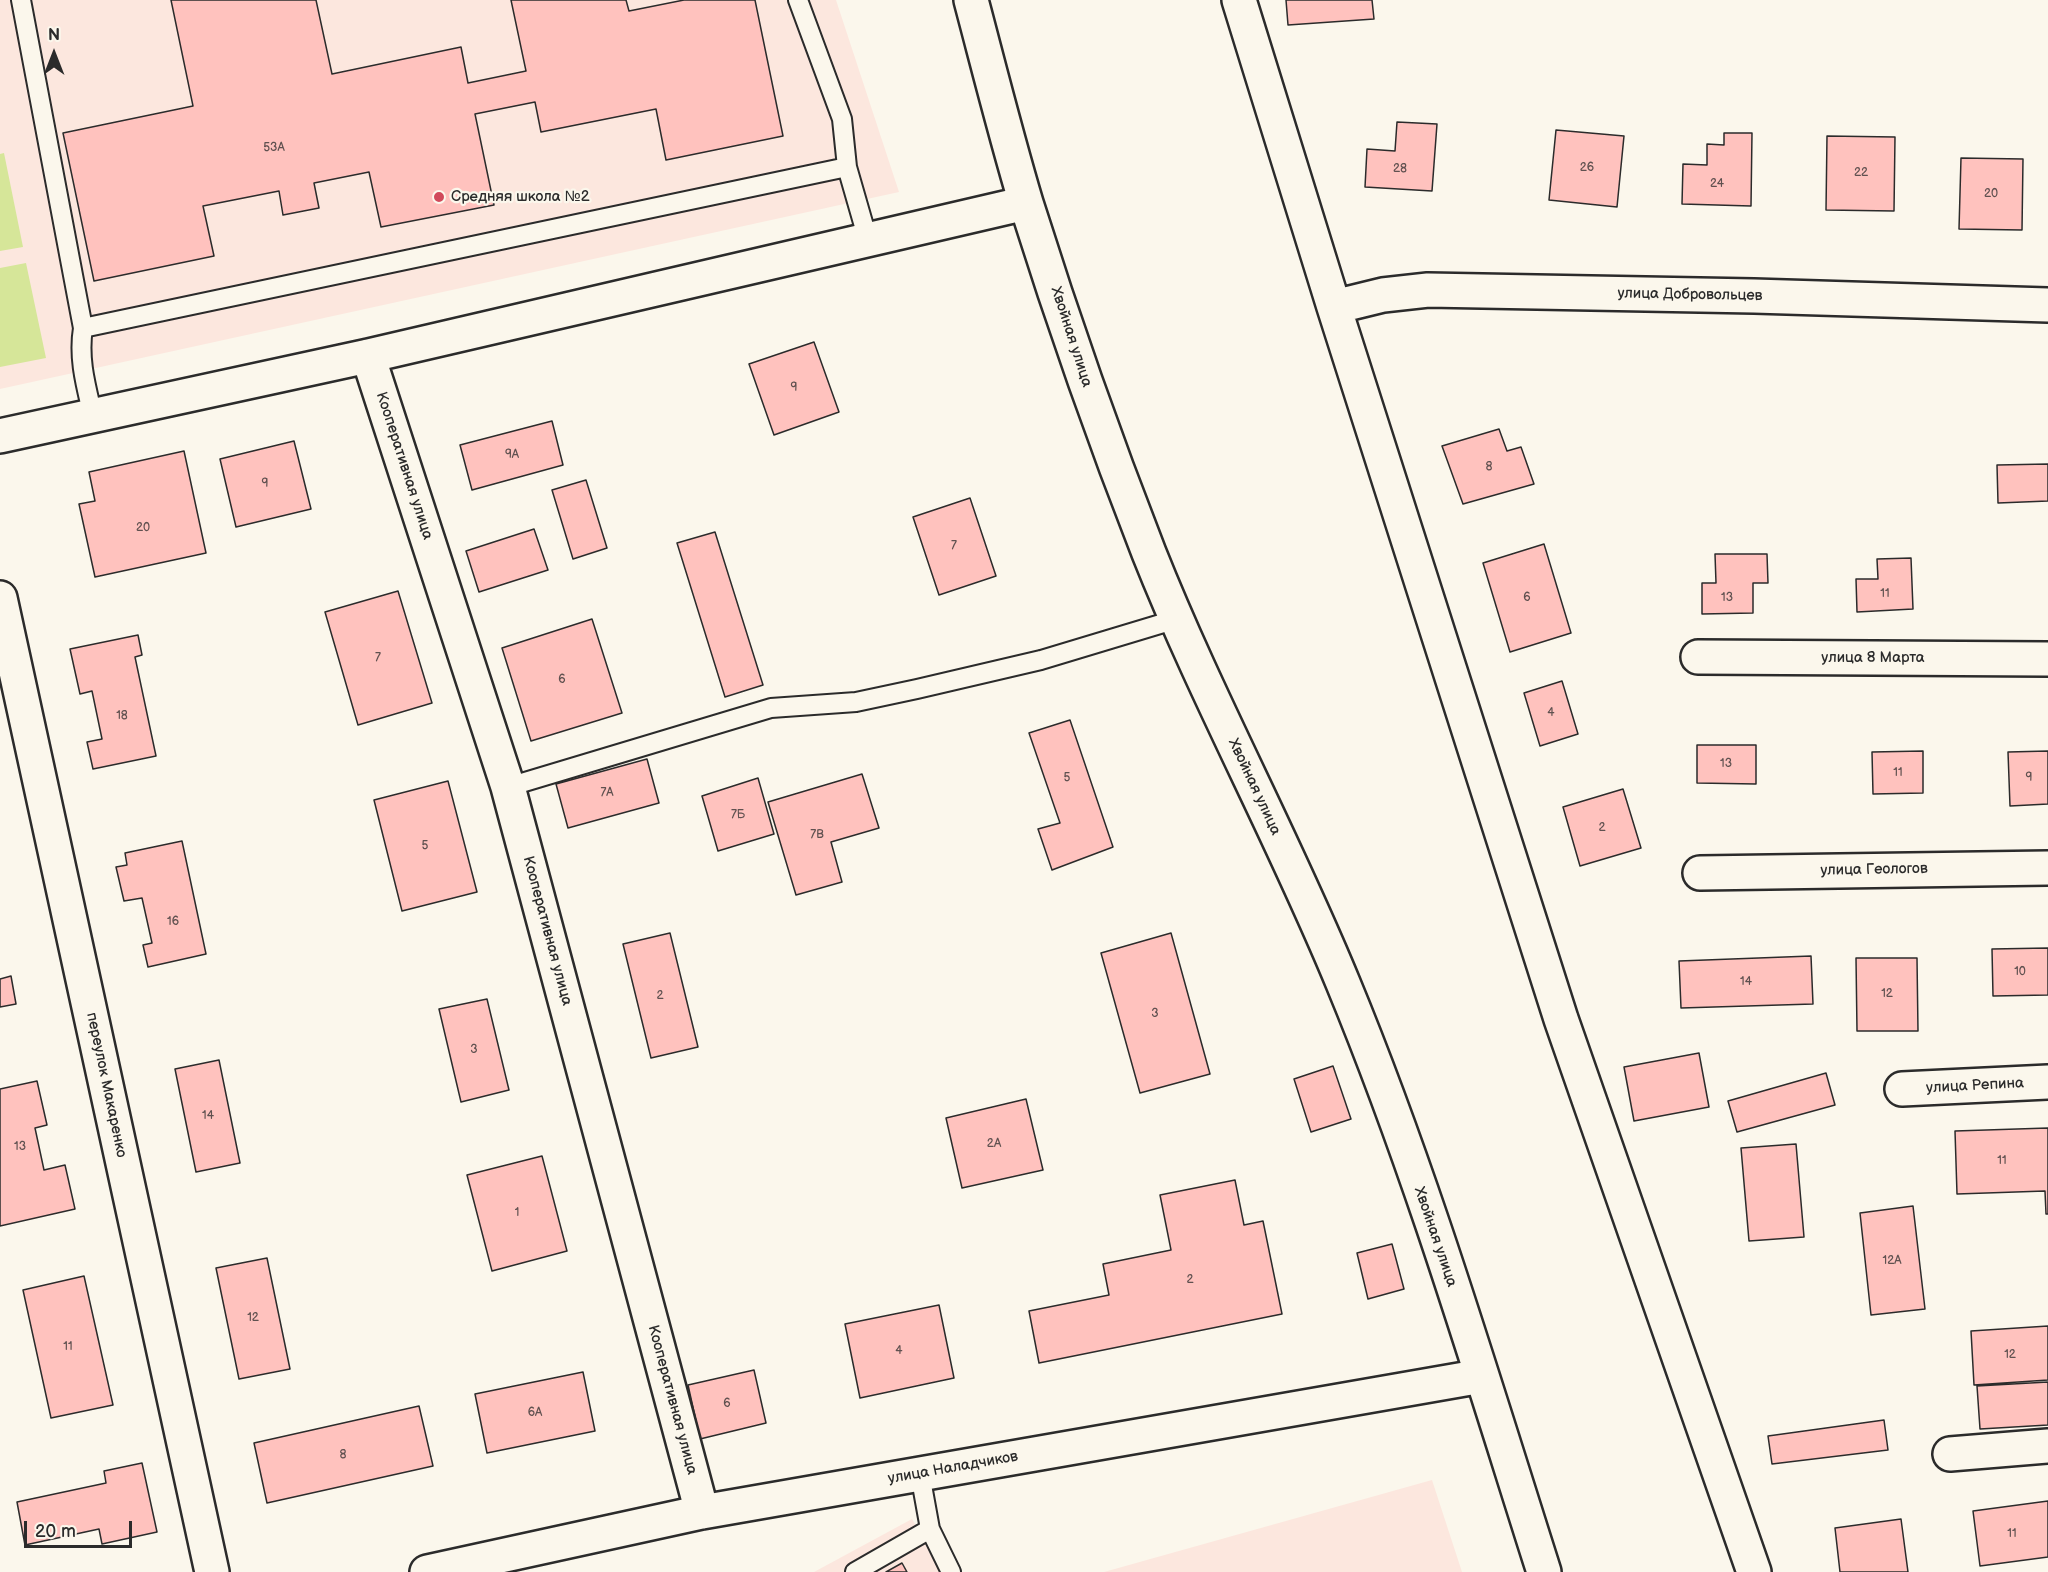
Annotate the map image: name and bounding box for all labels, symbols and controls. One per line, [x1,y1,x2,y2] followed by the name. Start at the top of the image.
[24,24,84,84] north arrow
[48,26,60,45] text: N
[263,141,285,155] house number: 53А
[1580,161,1594,175] house number: 26
[1393,162,1407,176] house number: 28
[1854,166,1868,180] house number: 22
[1710,177,1724,191] house number: 24
[1984,187,1998,201] house number: 20
[451,188,590,206] place label: Средняя школа №2
[432,190,446,204] marker: Средняя школа №2
[1046,285,1096,389] street label: Хвойная улица
[1617,285,1763,305] street label: улица Добровольцев
[791,381,797,395] house number: 9
[372,390,436,542] street label: Кооперативная улица
[505,448,519,462] house number: 9А
[1486,460,1492,474] house number: 8
[262,477,268,491] house number: 9
[136,521,150,535] house number: 20
[951,539,957,553] house number: 7
[1880,587,1890,601] house number: 11
[1523,591,1531,605] house number: 6
[1721,591,1733,605] house number: 13
[1821,649,1925,667] street label: улица 8 Марта
[375,651,381,665] house number: 7
[558,673,566,687] house number: 6
[1547,706,1555,720] house number: 4
[116,709,128,723] house number: 18
[1224,736,1284,838] street label: Хвойная улица
[1720,757,1732,771] house number: 13
[1893,766,1903,780] house number: 11
[1064,771,1070,785] house number: 5
[2026,771,2032,785] house number: 9
[600,786,614,800] house number: 7А
[731,808,745,822] house number: 7Б
[1598,821,1606,835] house number: 2
[810,828,824,842] house number: 7В
[422,839,428,853] house number: 5
[518,854,576,1008] street label: Кооперативная улица
[1820,860,1928,880] street label: улица Геологов
[167,915,179,929] house number: 16
[2014,965,2026,979] house number: 10
[1740,975,1752,989] house number: 14
[1881,987,1893,1001] house number: 12
[656,989,664,1003] house number: 2
[1151,1007,1159,1021] house number: 3
[82,1011,130,1159] street label: переулок Макаренко
[470,1043,478,1057] house number: 3
[1926,1074,2024,1098] street label: улица Репина
[202,1109,214,1123] house number: 14
[987,1137,1001,1151] house number: 2А
[14,1140,26,1154] house number: 13
[1997,1154,2007,1168] house number: 11
[1409,1185,1461,1289] street label: Хвойная улица
[515,1206,519,1220] house number: 1
[1883,1254,1901,1268] house number: 12А
[1186,1273,1194,1287] house number: 2
[247,1311,259,1325] house number: 12
[643,1323,701,1477] street label: Кооперативная улица
[63,1340,73,1354] house number: 11
[895,1344,903,1358] house number: 4
[2004,1348,2016,1362] house number: 12
[723,1397,731,1411] house number: 6
[528,1406,542,1420] house number: 6А
[340,1448,346,1462] house number: 8
[887,1448,1019,1488] street label: улица Наладчиков
[27,1509,135,1547] scale bar
[35,1521,76,1542] text: 20 m
[2007,1527,2017,1541] house number: 11

